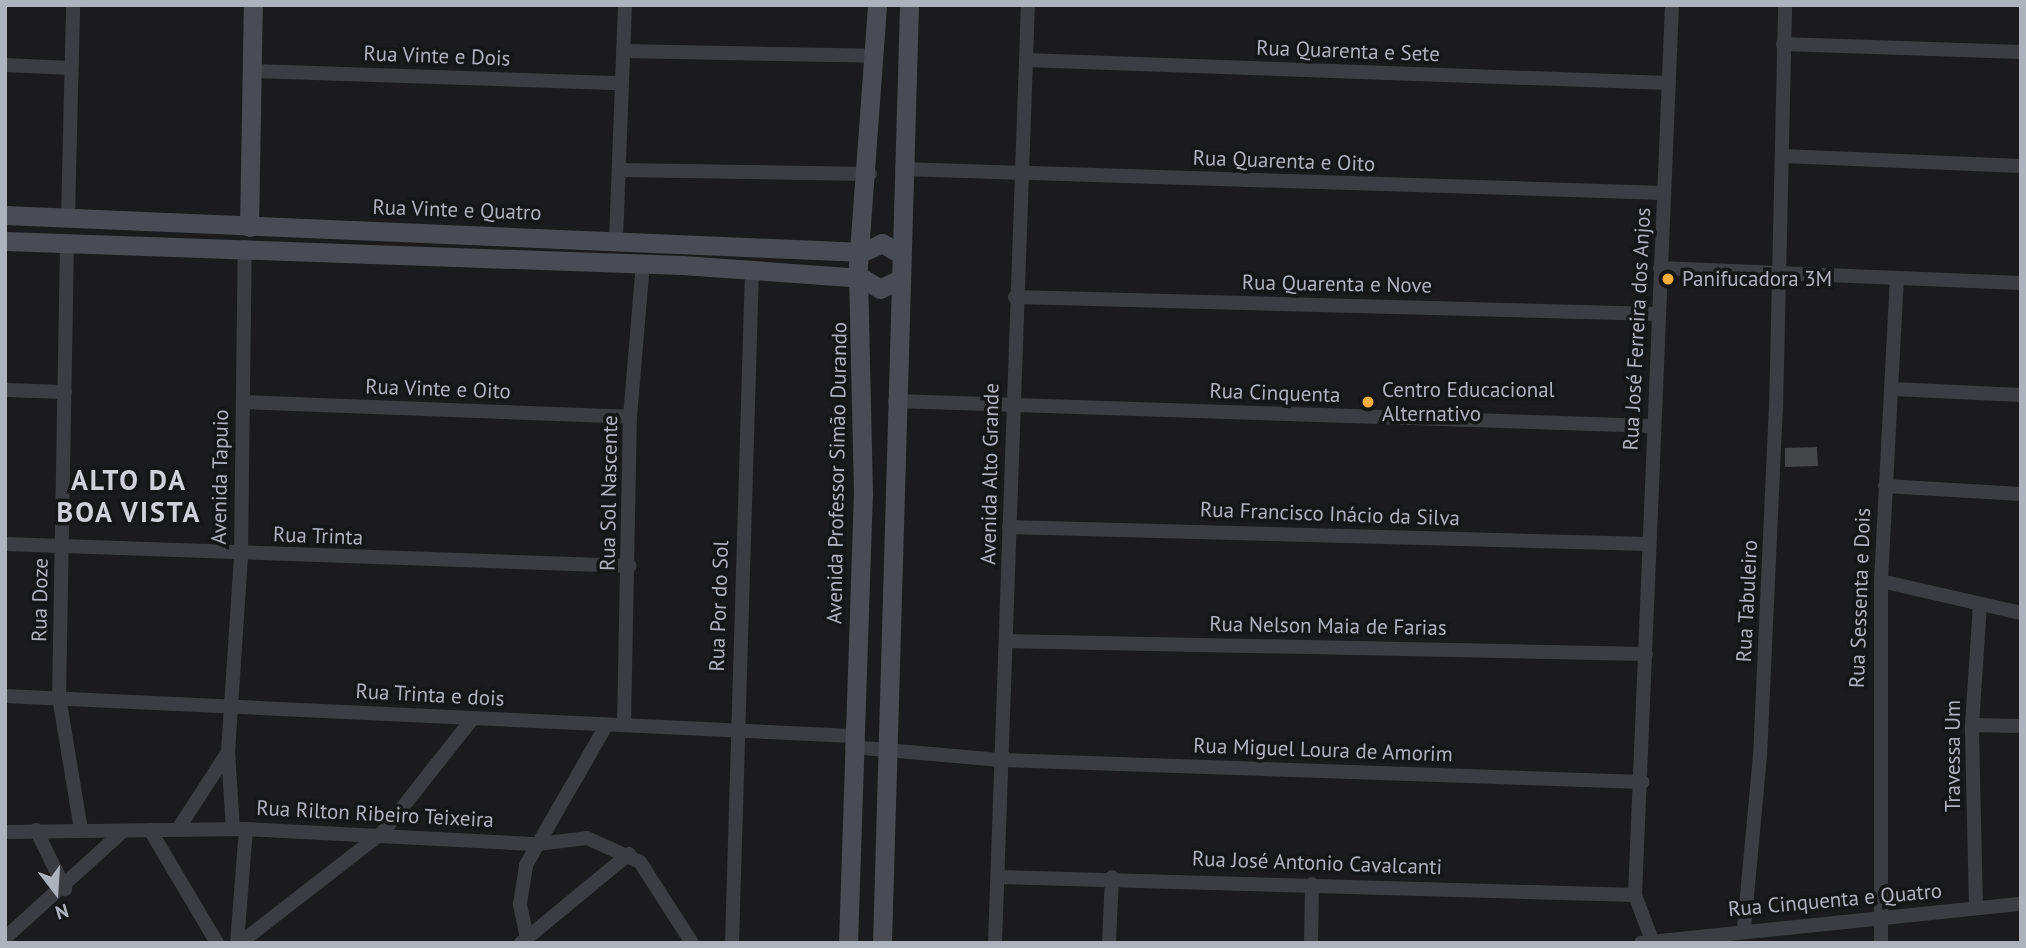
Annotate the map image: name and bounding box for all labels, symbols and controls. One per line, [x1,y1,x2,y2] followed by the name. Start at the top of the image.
[1256,35,1440,67] street label: Rua Quarenta e Sete
[363,41,511,71] street label: Rua Vinte e Dois
[1192,145,1376,177] street label: Rua Quarenta e Oito
[372,194,542,226] street label: Rua Vinte e Quatro
[1618,207,1656,451] street label: Rua José Ferreira dos Anjos
[1682,266,1832,292] place label: Panifucadora 3M
[1242,270,1432,298] street label: Rua Quarenta e Nove
[1660,271,1676,287] marker: Panifucadora 3M
[822,322,852,624] street label: Avenida Professor Simão Durando
[364,374,512,404] street label: Rua Vinte e Oito
[1382,377,1555,427] place label: Centro Educacional Alternativo
[1209,378,1341,408] street label: Rua Cinquenta
[976,383,1004,565] street label: Avenida Alto Grande
[1360,394,1376,410] marker: Centro Educacional Alternativo
[206,409,234,545] street label: Avenida Tapuio
[595,415,623,571] street label: Rua Sol Nascente
[57,463,201,529] district label: ALTO DA BOA VISTA
[1200,497,1460,531] street label: Rua Francisco Inácio da Silva
[1844,508,1876,688] street label: Rua Sessenta e Dois
[272,522,364,550] street label: Rua Trinta
[1731,539,1763,663] street label: Rua Tabuleiro
[704,540,734,672] street label: Rua Por do Sol
[27,558,53,642] street label: Rua Doze
[1209,611,1447,641] street label: Rua Nelson Maia de Farias
[355,678,505,712] street label: Rua Trinta e dois
[1940,700,1966,812] street label: Travessa Um
[1193,733,1453,767] street label: Rua Miguel Loura de Amorim
[255,795,495,833] street label: Rua Rilton Ribeiro Teixeira
[1191,846,1443,880] street label: Rua José Antonio Cavalcanti
[21,857,91,927] north arrow
[1727,878,1943,922] street label: Rua Cinquenta e Quatro
[53,899,72,925] text: N

